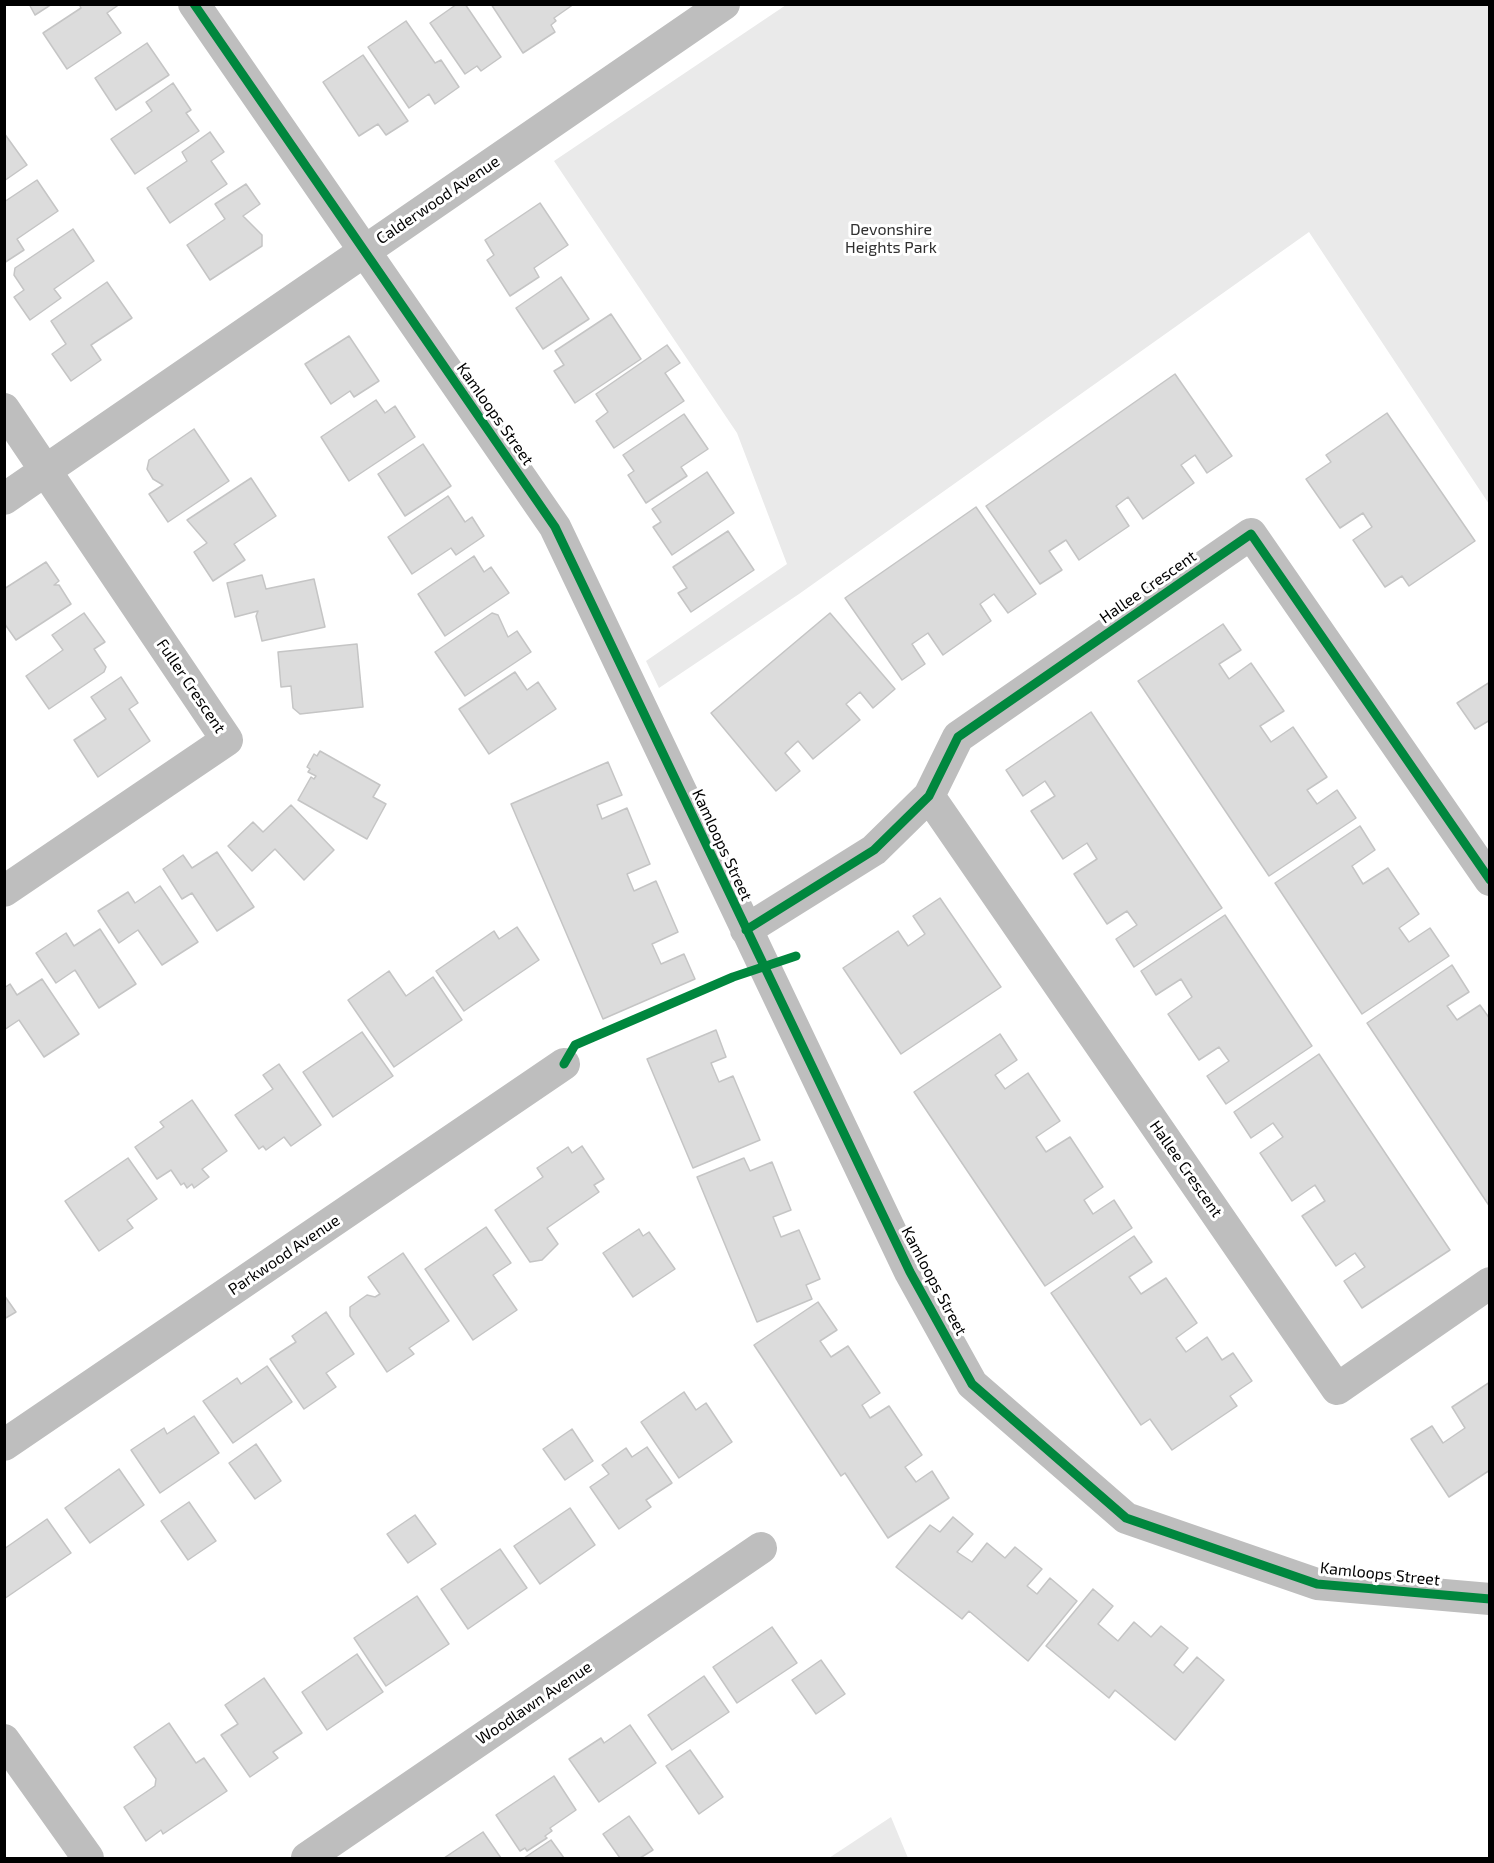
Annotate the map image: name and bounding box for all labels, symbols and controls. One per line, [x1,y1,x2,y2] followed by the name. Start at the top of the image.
[373,152,503,248] street label: Calderwood Avenue
[845,220,937,258] park label: Devonshire Heights Park
[453,359,537,469] street label: Kamloops Street
[1096,547,1200,627] street label: Hallee Crescent
[152,635,230,737] street label: Fuller Crescent
[688,786,756,904] street label: Kamloops Street
[1146,1117,1226,1221] street label: Hallee Crescent
[225,1211,343,1299] street label: Parkwood Avenue
[897,1223,971,1339] street label: Kamloops Street
[1319,1558,1441,1590] street label: Kamloops Street
[472,1657,596,1749] street label: Woodlawn Avenue

